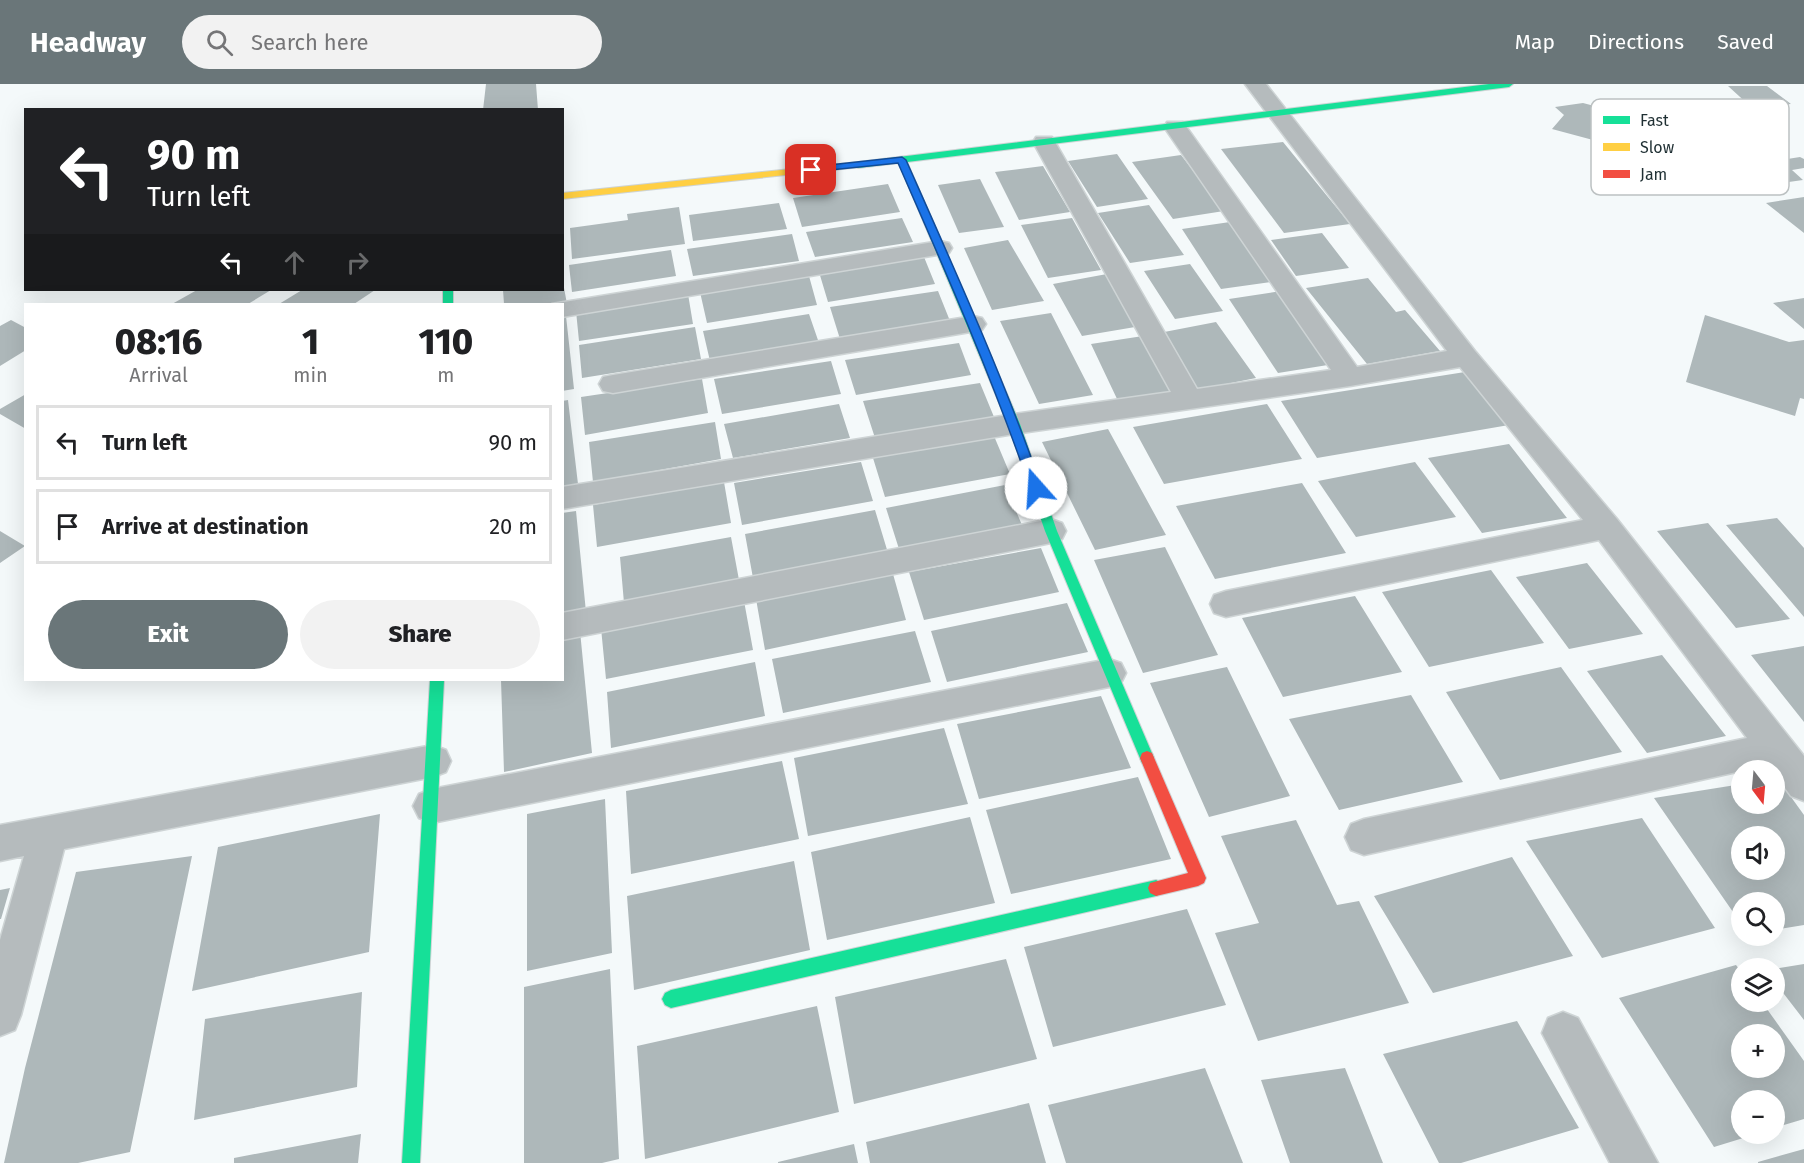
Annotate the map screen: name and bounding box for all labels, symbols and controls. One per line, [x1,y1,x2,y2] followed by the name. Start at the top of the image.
[182,15,602,69] search box
[30,26,146,59] text: Headway
[203,26,236,59] icon: search
[251,29,369,56] text: Search here
[1515,29,1555,55] text: Map
[1588,29,1684,55] text: Directions
[1717,29,1774,55] text: Saved
[1591,99,1789,195] legend
[1640,111,1669,130] text: Fast
[147,130,241,180] text: 90 m
[48,132,126,210] icon: left
[1640,138,1675,157] text: Slow
[785,144,836,195] pin
[794,153,827,186] icon: arrive
[1640,165,1667,184] text: Jam
[147,181,250,213] text: Turn left
[215,246,248,279] icon: left
[278,246,311,279] icon: ahead
[341,246,374,279] icon: right
[115,320,203,364] text: 08:16
[302,320,319,364] text: 1
[418,320,473,364] text: 110
[129,363,188,387] text: Arrival
[293,363,328,387] text: min
[437,363,454,387] text: m
[51,426,84,459] icon: left
[102,429,187,456] text: Turn left
[488,429,537,456] text: 90 m
[1004,456,1068,520] position arrow
[51,510,84,543] icon: arrive
[102,513,309,540] text: Arrive at destination
[489,513,537,540] text: 20 m
[48,600,288,669] button: Exit
[300,600,540,669] button: Share
[1731,760,1785,814] north arrow
[1731,760,1785,1144] map controls
[1731,826,1785,880] button: sound
[1731,892,1785,946] button: search
[1731,958,1785,1012] button: layers
[1731,1024,1785,1078] button: +
[1731,1090,1785,1144] button: −

